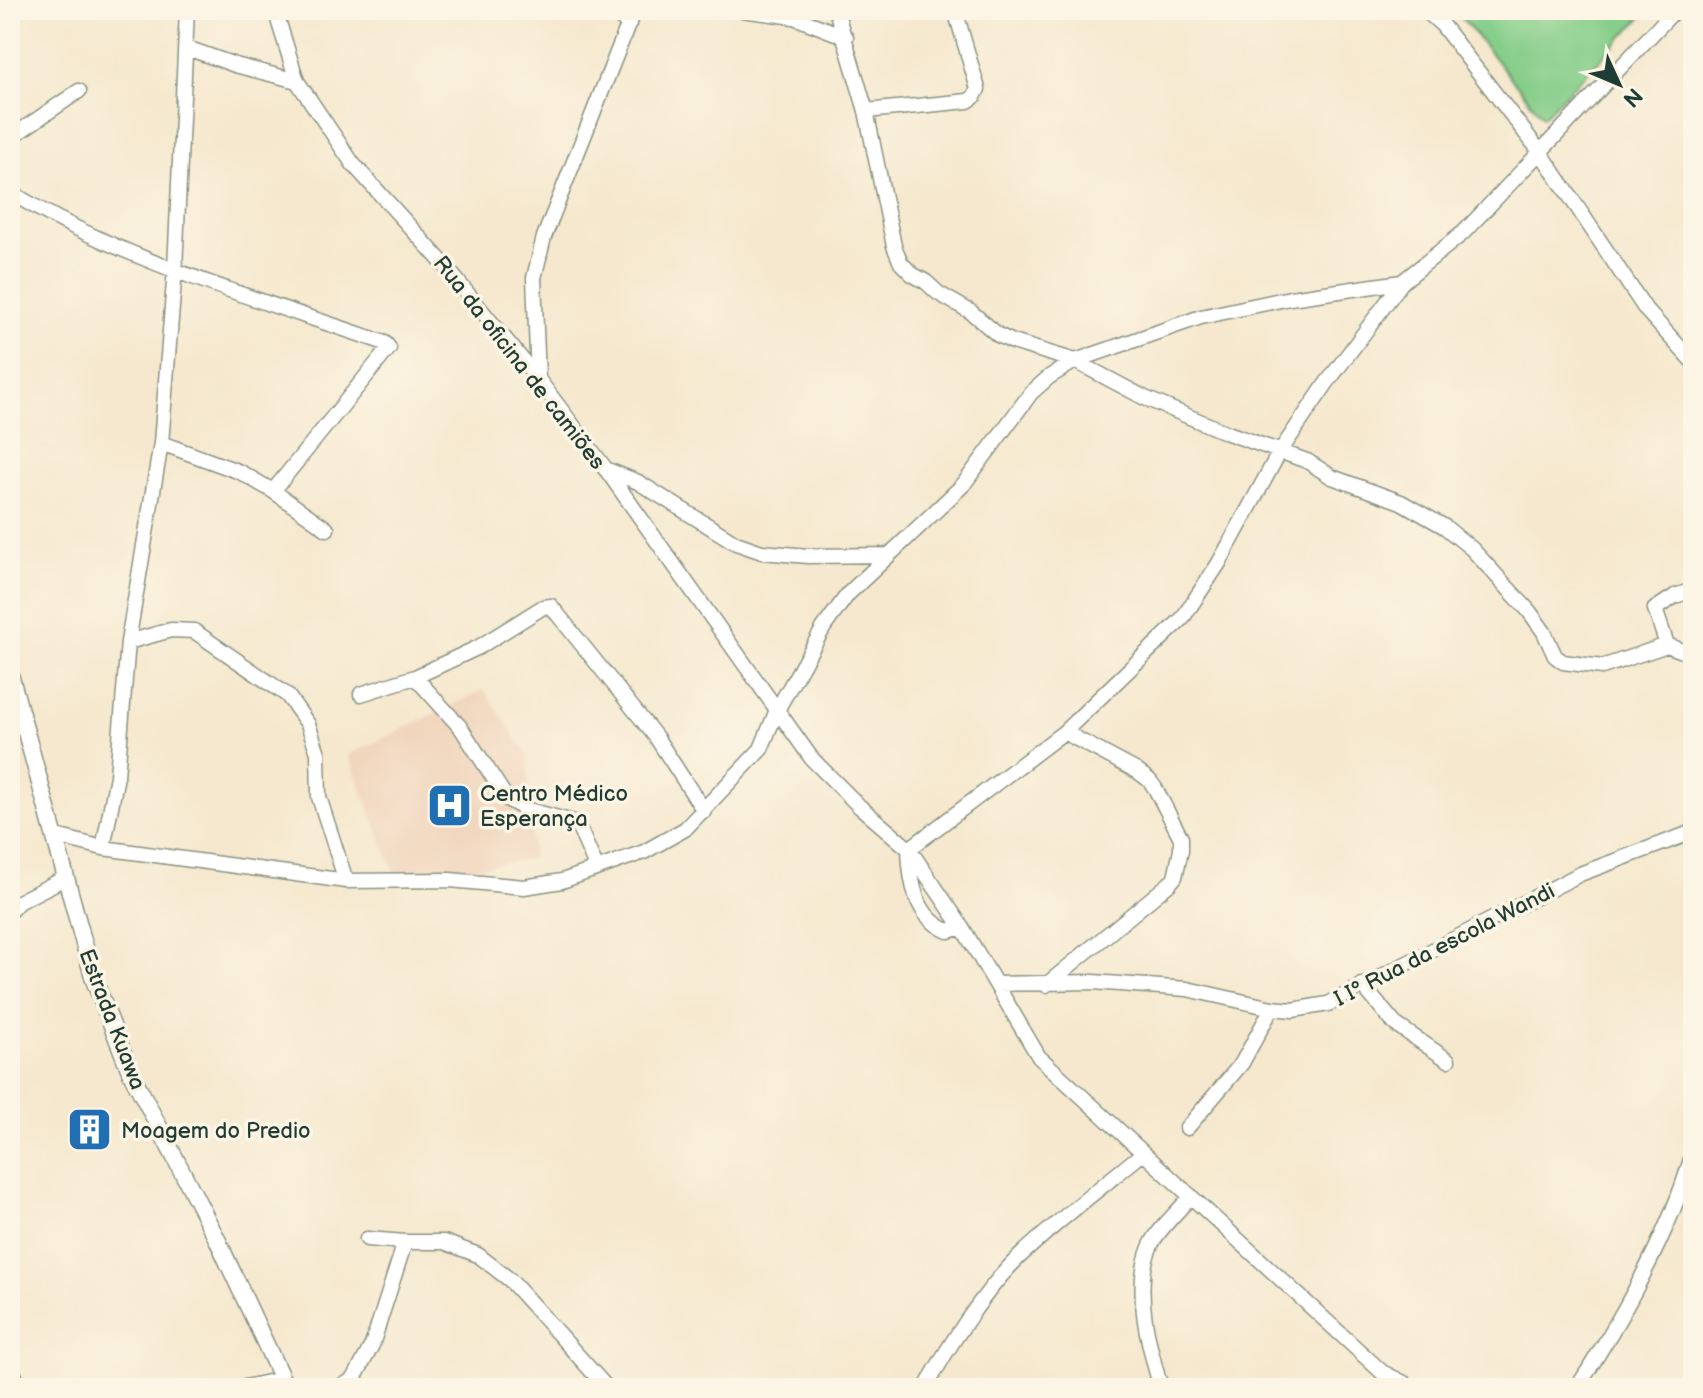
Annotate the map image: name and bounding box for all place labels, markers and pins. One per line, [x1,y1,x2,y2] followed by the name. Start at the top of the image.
[480,781,628,833] place label: Centro Médico Esperança
[425,782,473,830] hospital icon: Centro Médico Esperança
[66,1106,114,1154] building icon: Moagem do Predio
[121,1118,311,1145] place label: Moagem do Predio

